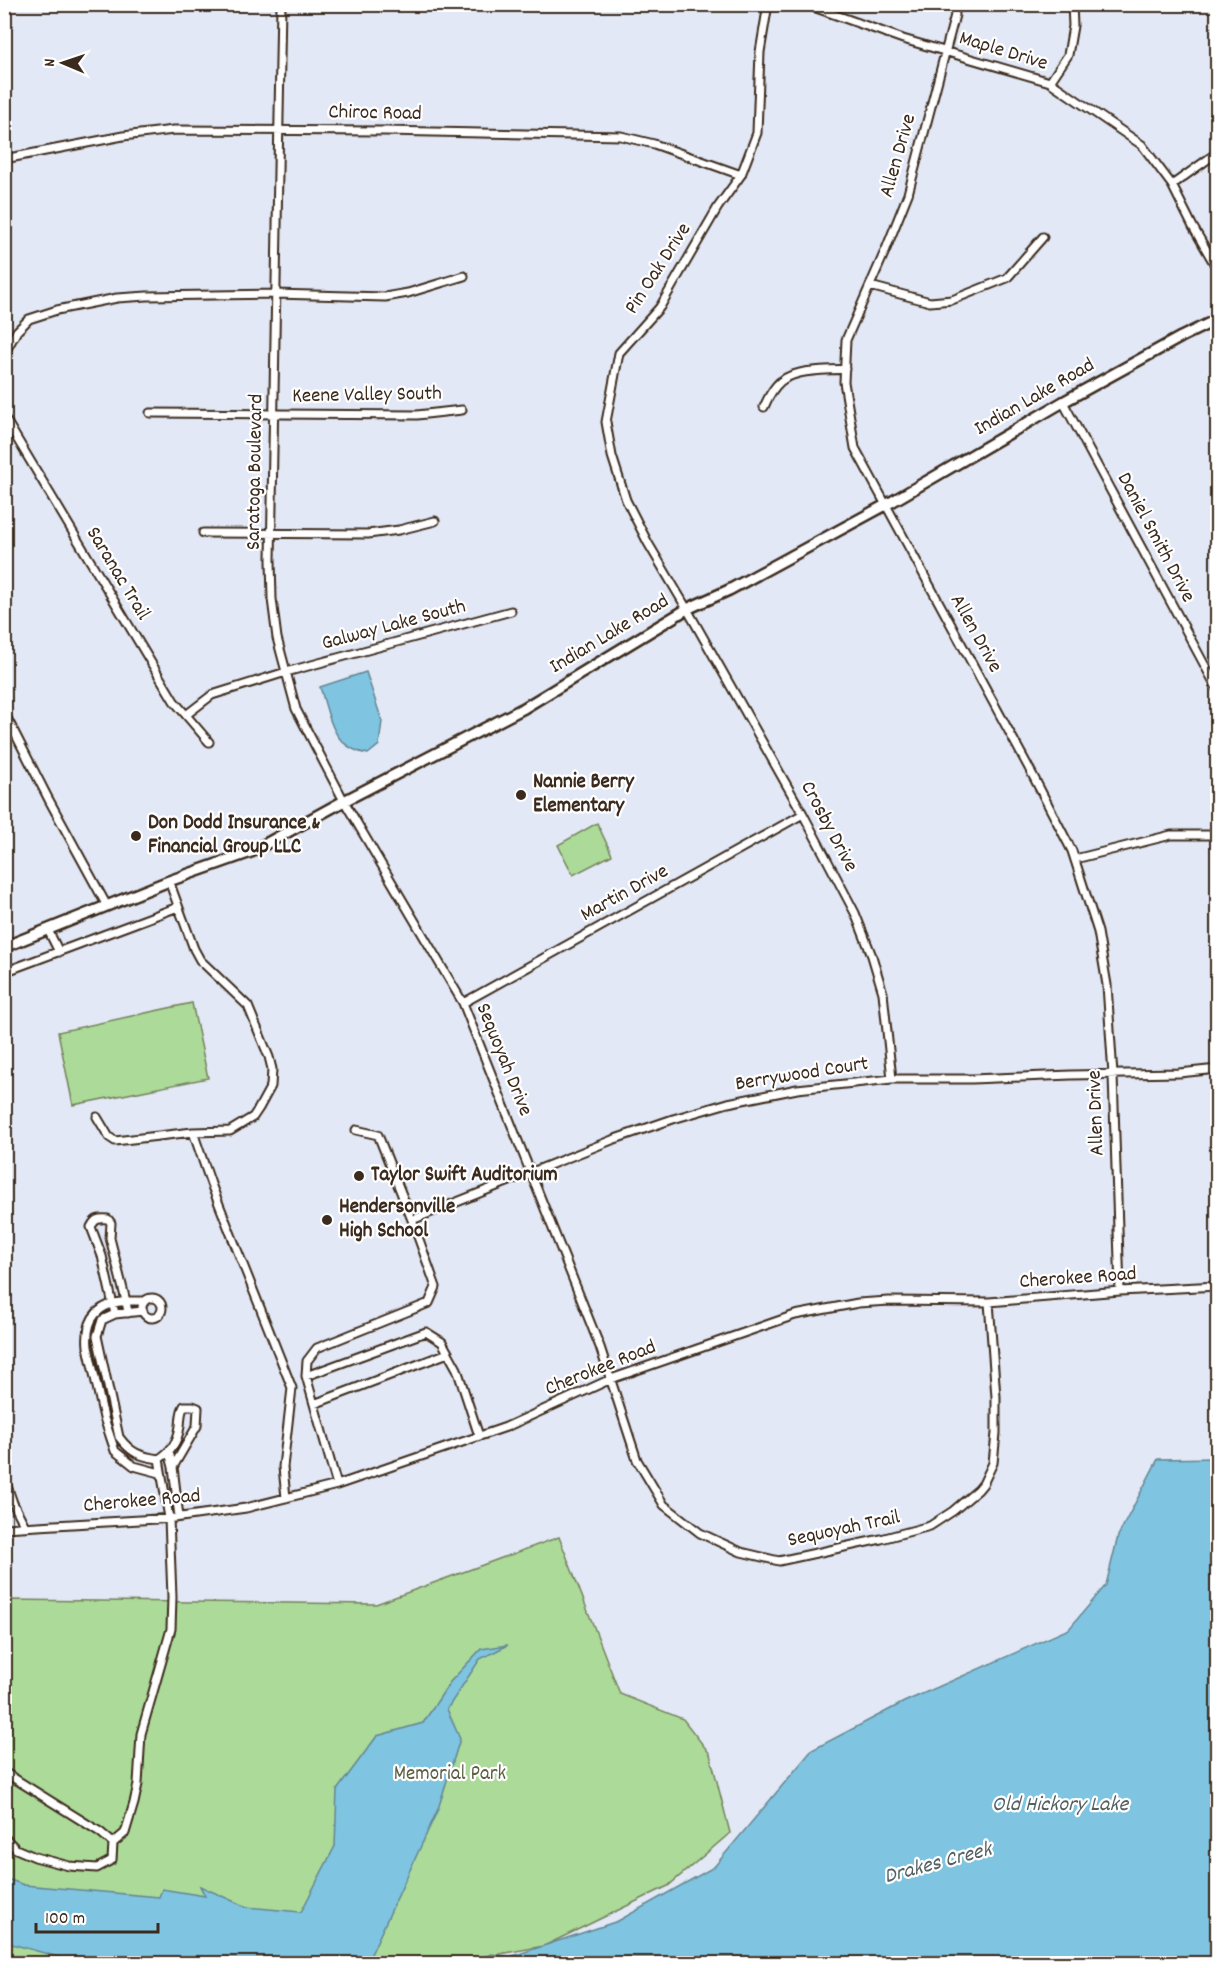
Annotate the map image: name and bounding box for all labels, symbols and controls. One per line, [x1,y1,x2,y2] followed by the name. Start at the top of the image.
[955,24,1051,80] street label: Maple Drive
[33,33,93,93] north arrow
[39,58,62,67] text: N
[328,98,422,130] street label: Chiroc Road
[873,111,925,201] street label: Allen Drive
[618,217,700,321] street label: Pin Oak Drive
[969,351,1101,445] street label: Indian Lake Road
[292,380,442,412] street label: Keene Valley South
[240,393,272,551] street label: Saratoga Boulevard
[1108,468,1202,608] street label: Daniel Smith Drive
[77,522,157,626] street label: Saranac Trail
[545,587,675,683] street label: Indian Lake Road
[941,589,1009,679] street label: Allen Drive
[319,592,469,660] street label: Galway Lake South
[533,768,635,822] place label: Nannie Berry Elementary
[791,776,865,878] street label: Crosby Drive
[514,788,528,802] marker: Nannie Berry Elementary
[148,809,321,863] place label: Don Dodd Insurance & Financial Group LLC
[129,829,143,843] marker: Don Dodd Insurance & Financial Group LLC
[576,857,674,931] street label: Martin Drive
[467,999,539,1121] street label: Sequoyah Drive
[733,1050,871,1100] street label: Berrywood Court
[1081,1070,1113,1156] street label: Allen Drive
[371,1161,558,1191] place label: Taylor Swift Auditorium
[352,1169,366,1183] marker: Taylor Swift Auditorium
[339,1193,455,1247] place label: Hendersonville High School
[320,1213,334,1227] marker: Hendersonville High School
[1018,1260,1138,1298] street label: Cherokee Road
[541,1333,661,1405] street label: Cherokee Road
[82,1482,202,1522] street label: Cherokee Road
[785,1503,903,1557] street label: Sequoyah Trail
[394,1760,506,1790] park label: Memorial Park
[992,1790,1129,1821] water label: Old Hickory Lake
[881,1834,997,1893] water label: Drakes Creek
[36,1896,158,1934] scale bar
[45,1907,85,1932] text: 100 m

